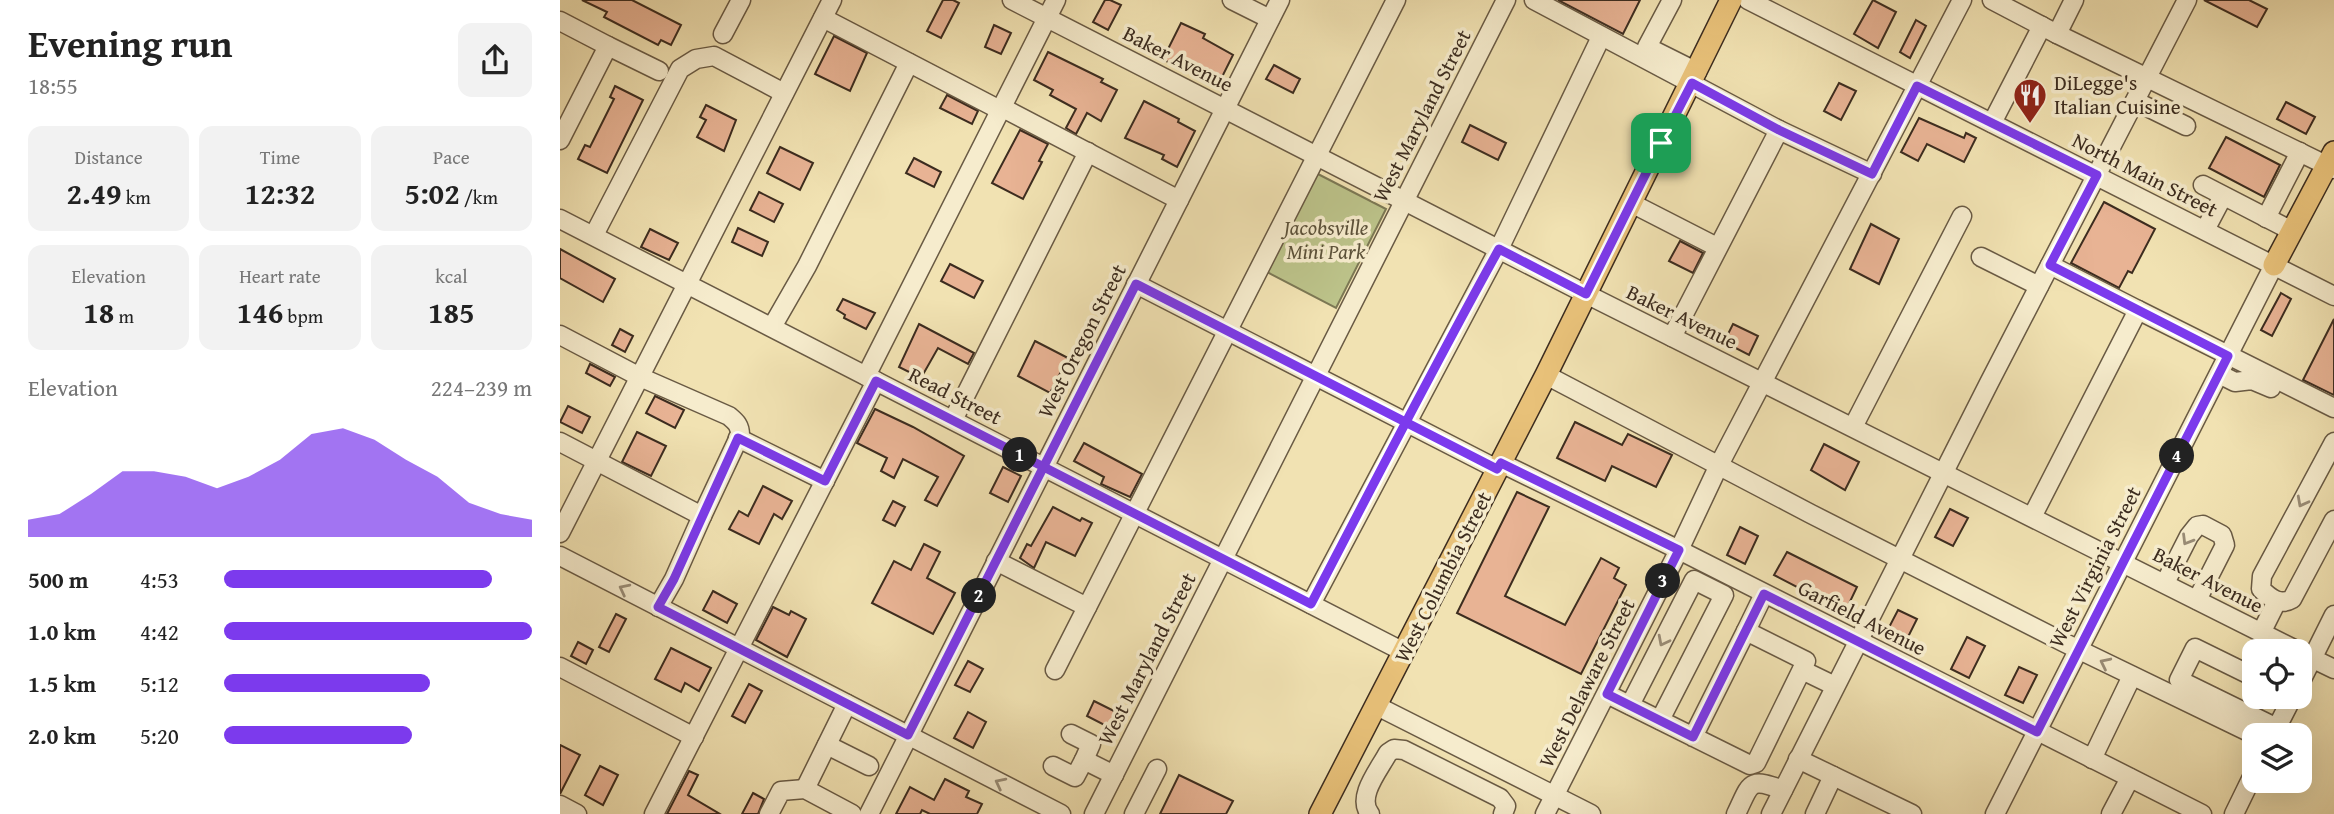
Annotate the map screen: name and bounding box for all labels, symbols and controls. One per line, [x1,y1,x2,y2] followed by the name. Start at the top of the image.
[28,15,232,71] text: Evening run
[1118,18,1239,100] street label: Baker Avenue
[458,23,532,97] button: share
[1365,24,1479,207] street label: West Maryland Street
[2054,67,2181,122] place label: DiLegge's Italian Cuisine
[28,69,78,102] text: 18:55
[2011,76,2049,125] restaurant icon: DiLegge's Italian Cuisine
[1631,113,1691,173] pin
[1642,124,1680,162] icon: arrive
[2067,125,2224,225] street label: North Main Street
[75,143,143,171] text: Distance
[260,143,300,171] text: Time
[433,143,470,171] text: Pace
[66,171,122,215] text: 2.49
[245,171,315,215] text: 12:32
[405,171,460,215] text: 5:02
[122,183,151,211] text: km
[460,183,498,211] text: /km
[1281,212,1368,267] park label: Jacobsville Mini Park
[1029,258,1134,423] street label: West Oregon Street
[71,262,146,290] text: Elevation
[239,262,321,290] text: Heart rate
[435,262,468,290] text: kcal
[1622,276,1743,357] street label: Baker Avenue
[83,290,114,334] text: 18
[237,290,283,334] text: 146
[428,290,475,334] text: 185
[114,302,134,330] text: m
[283,302,323,330] text: bpm
[903,359,1008,433] street label: Read Street
[28,371,118,404] text: Elevation
[431,371,532,404] text: 224–239 m
[1002,438,1037,472] pin: 1
[2160,438,2194,474] pin: 4
[1015,440,1024,468] text: 1
[2172,441,2181,469] text: 4
[2041,480,2149,653] street label: West Virginia Street
[1386,485,1499,668] street label: West Columbia Street
[2296,495,2310,507] one-way arrow
[2183,533,2196,546] one-way arrow
[2148,539,2269,621] street label: Baker Avenue
[28,563,89,596] text: 500 m
[140,563,179,596] text: 4:53
[1646,564,1680,598] pin: 3
[1658,566,1667,594] text: 3
[1090,567,1204,750] street label: West Maryland Street
[1793,572,1932,663] street label: Garfield Avenue
[962,578,996,614] pin: 2
[974,581,983,609] text: 2
[619,584,631,597] one-way arrow
[1531,592,1643,773] street label: West Delaware Street
[28,615,96,648] text: 1.0 km
[140,615,179,648] text: 4:42
[1658,634,1671,646] one-way arrow
[2242,639,2312,793] map controls
[2242,639,2312,709] button: locate
[2100,657,2112,671] one-way arrow
[28,667,96,700] text: 1.5 km
[140,667,179,700] text: 5:12
[28,719,96,752] text: 2.0 km
[140,719,179,752] text: 5:20
[2242,723,2312,793] button: layers
[995,777,1007,791] one-way arrow

